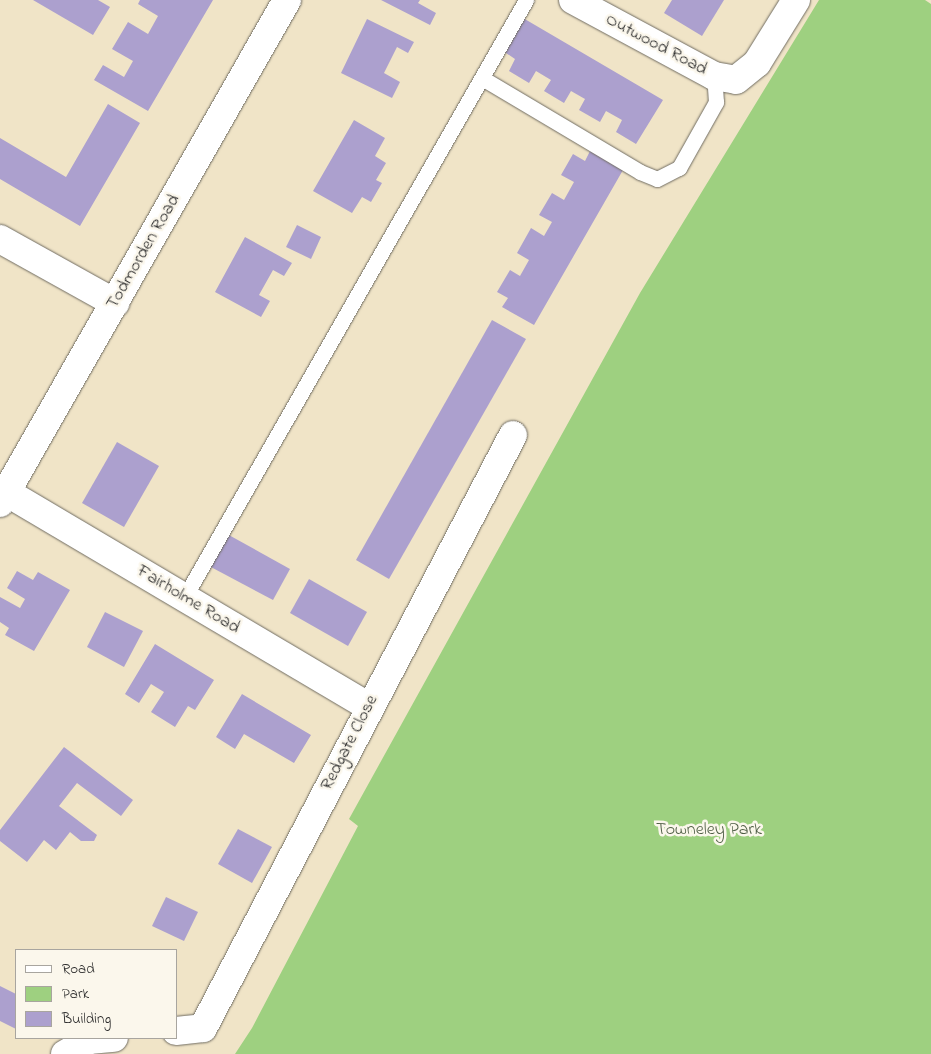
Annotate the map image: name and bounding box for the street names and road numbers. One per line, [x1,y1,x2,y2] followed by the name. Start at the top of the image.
[601,9,711,81] street label: Outwood Road
[102,191,186,313] street label: Todmorden Road
[133,561,243,639] street label: Fairholme Road
[317,692,383,794] street label: Redgate Close

